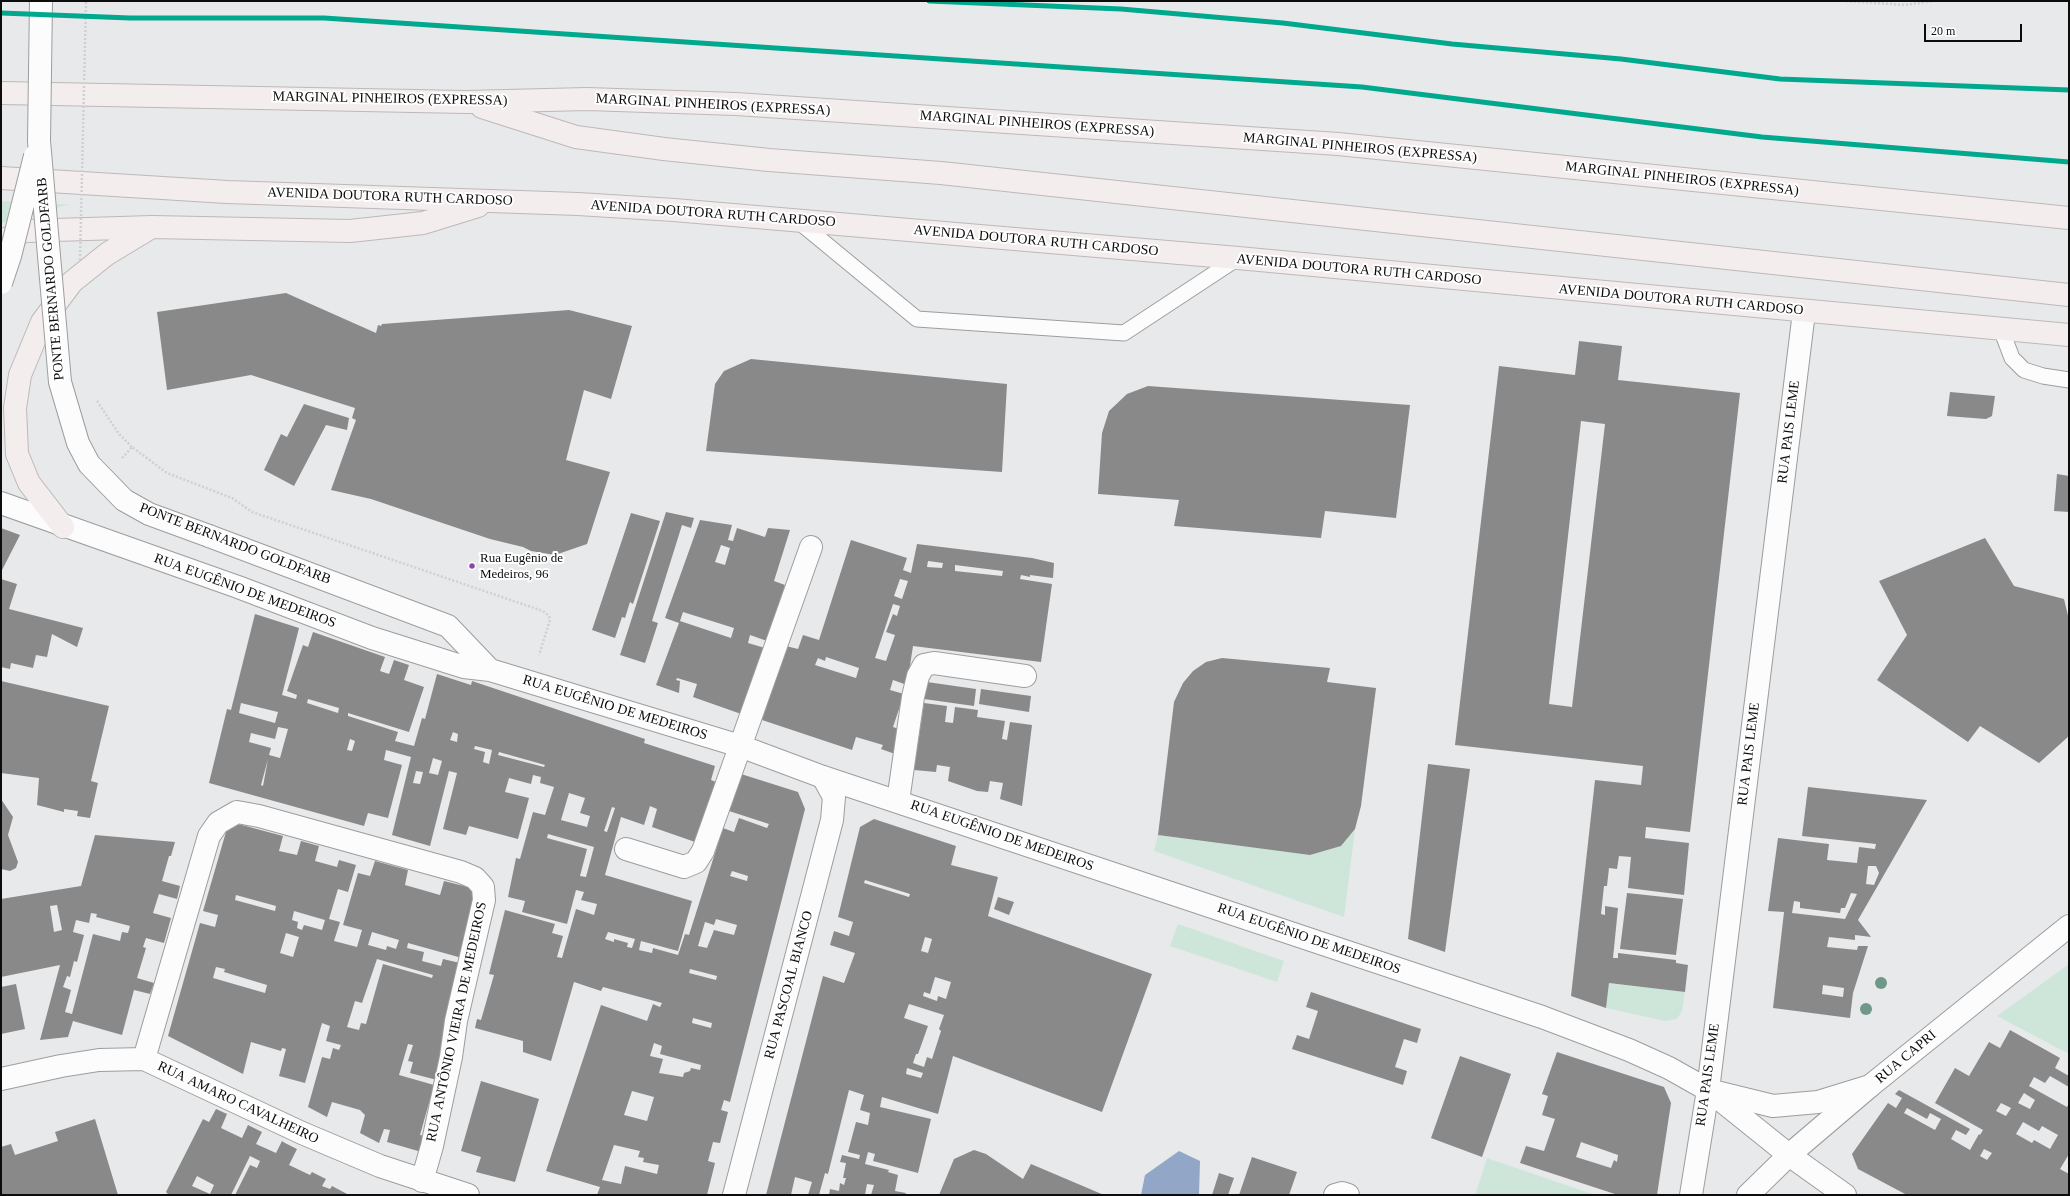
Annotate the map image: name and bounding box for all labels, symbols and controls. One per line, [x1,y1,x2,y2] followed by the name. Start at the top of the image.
[1926,16,2024,42] scale bar
[1931,24,1955,38] text: 20 m
[272,89,508,109] street label: MARGINAL PINHEIROS (EXPRESSA)
[595,90,831,120] street label: MARGINAL PINHEIROS (EXPRESSA)
[919,107,1155,141] street label: MARGINAL PINHEIROS (EXPRESSA)
[1242,129,1478,167] street label: MARGINAL PINHEIROS (EXPRESSA)
[1564,158,1800,200] street label: MARGINAL PINHEIROS (EXPRESSA)
[34,177,68,381] street label: PONTE BERNARDO GOLDFARB
[267,184,513,210] street label: AVENIDA DOUTORA RUTH CARDOSO
[590,197,836,231] street label: AVENIDA DOUTORA RUTH CARDOSO
[913,222,1159,260] street label: AVENIDA DOUTORA RUTH CARDOSO
[1236,251,1482,289] street label: AVENIDA DOUTORA RUTH CARDOSO
[1558,281,1804,319] street label: AVENIDA DOUTORA RUTH CARDOSO
[1774,380,1804,484] street label: RUA PAIS LEME
[137,500,333,588] street label: PONTE BERNARDO GOLDFARB
[152,550,338,632] street label: RUA EUGÊNIO DE MEDEIROS
[480,551,563,582] place label: Rua Eugênio de Medeiros, 96
[467,561,477,571] marker: Rua Eugênio de Medeiros, 96
[521,672,709,744] street label: RUA EUGÊNIO DE MEDEIROS
[1734,702,1764,806] street label: RUA PAIS LEME
[908,797,1096,875] street label: RUA EUGÊNIO DE MEDEIROS
[423,900,491,1144] street label: RUA ANTÔNIO VIEIRA DE MEDEIROS
[1215,900,1403,978] street label: RUA EUGÊNIO DE MEDEIROS
[761,909,817,1061] street label: RUA PASCOAL BIANCO
[1692,1022,1724,1128] street label: RUA PAIS LEME
[1872,1027,1940,1087] street label: RUA CAPRI
[155,1058,321,1148] street label: RUA AMARO CAVALHEIRO

